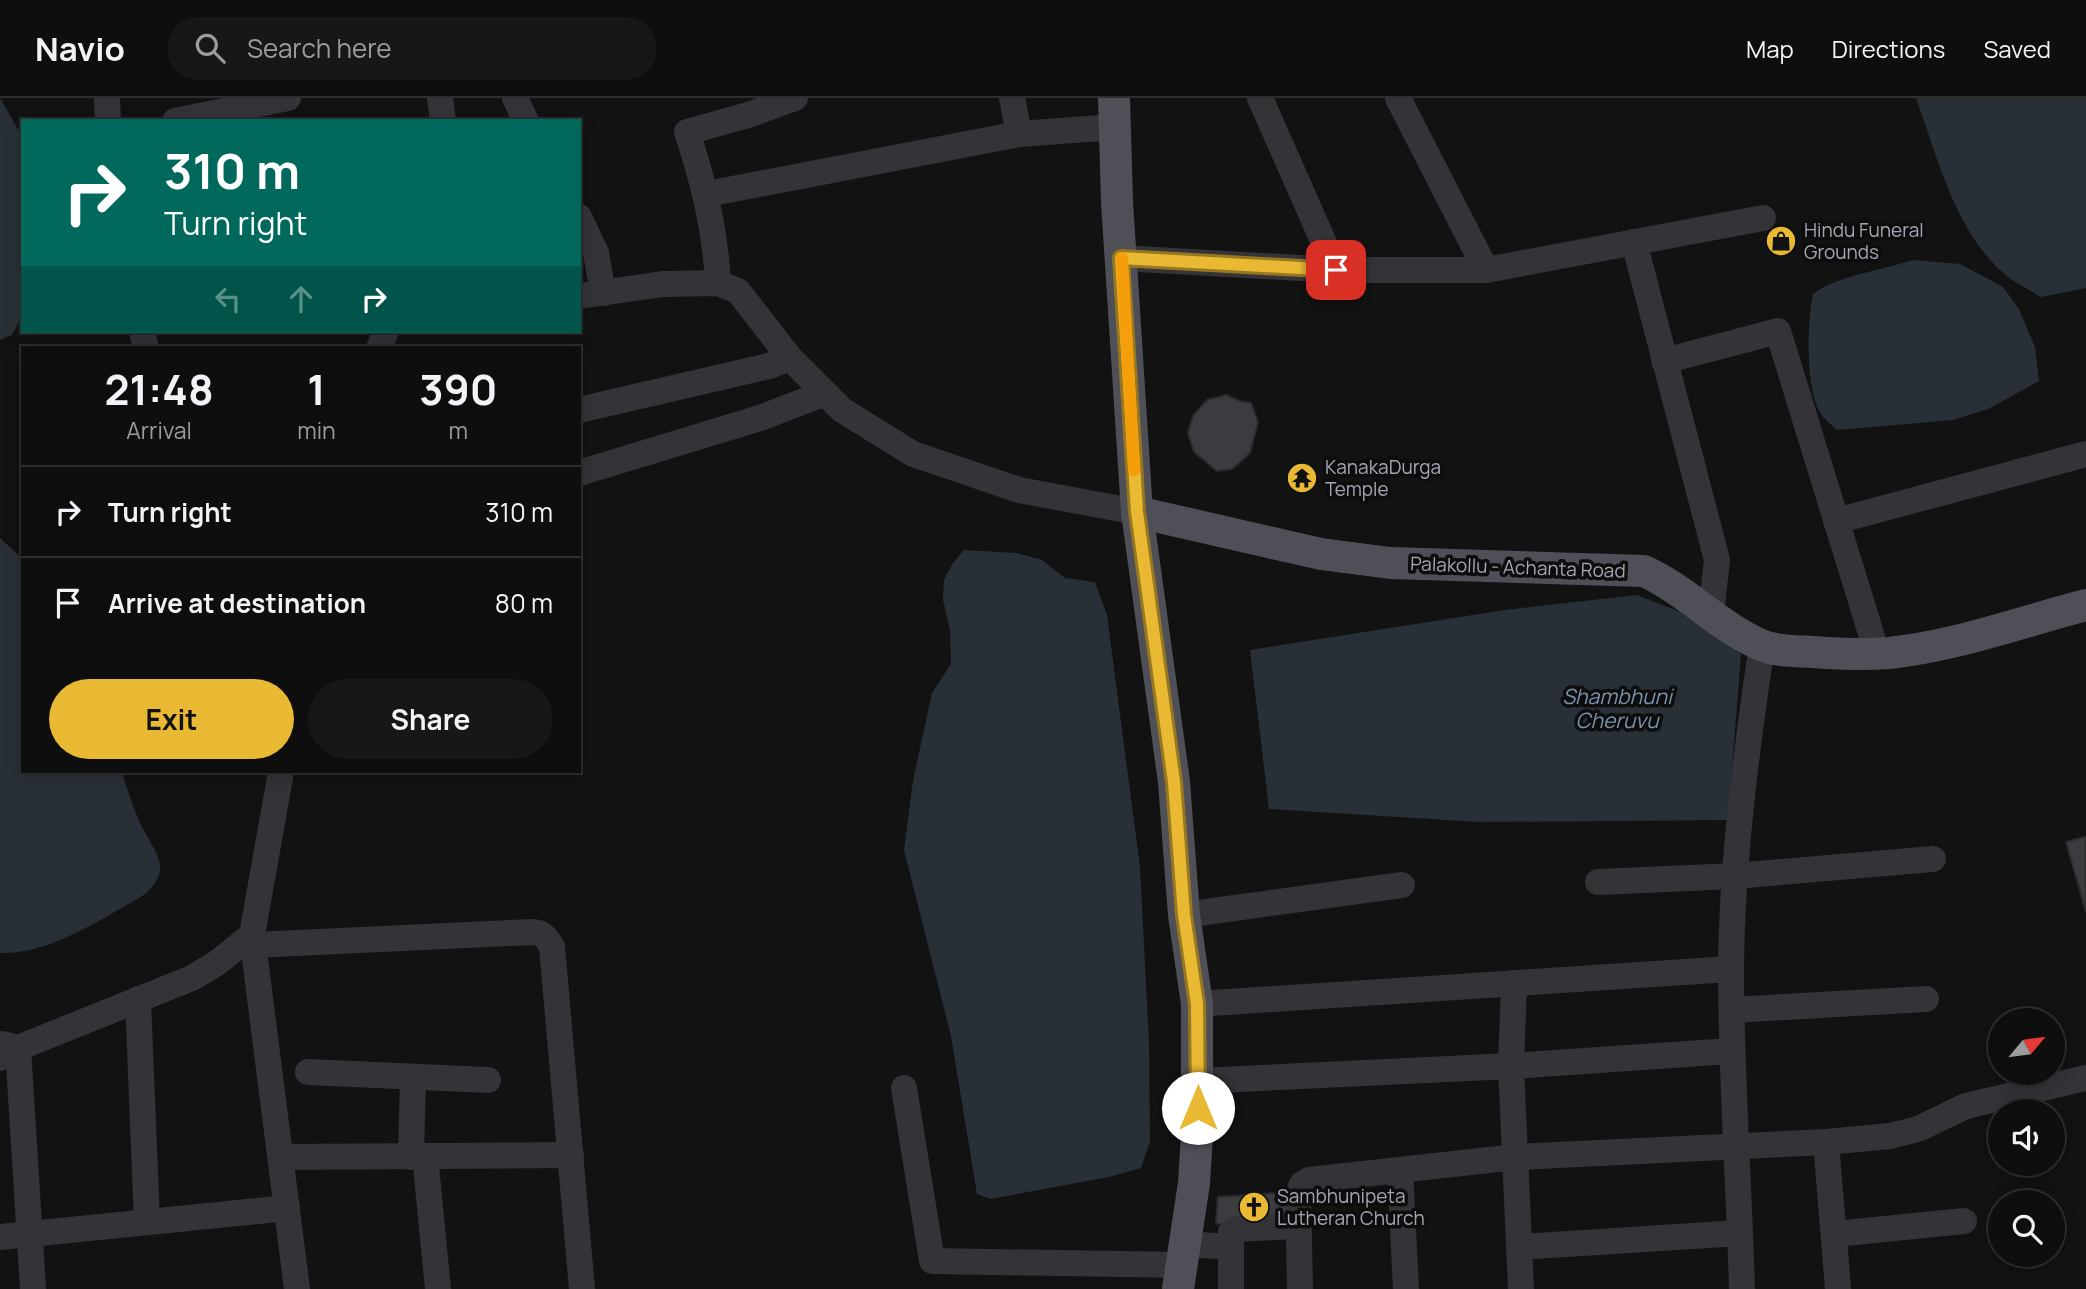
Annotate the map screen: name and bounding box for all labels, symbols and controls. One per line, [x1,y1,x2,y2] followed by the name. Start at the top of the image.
[167,17,657,80] search box
[35,26,125,71] text: Navio
[191,29,229,67] icon: search
[247,30,391,66] text: Search here
[1746,32,1794,65] text: Map
[1832,32,1945,65] text: Directions
[1983,32,2051,65] text: Saved
[164,137,300,204] text: 310 m
[49,147,140,238] icon: right
[164,201,307,245] text: Turn right
[1804,217,1924,265] place label: Hindu Funeral Grounds
[1764,224,1798,258] shop icon: Hindu Funeral Grounds
[1306,240,1366,300] pin
[1317,251,1355,289] icon: arrive
[209,280,247,318] icon: left
[282,280,320,318] icon: ahead
[355,280,393,318] icon: right
[105,360,214,418] text: 21:48
[307,360,326,418] text: 1
[419,360,497,418] text: 390
[126,414,192,446] text: Arrival
[297,414,336,446] text: min
[449,414,468,446] text: m
[1325,454,1441,502] place label: KanakaDurga Temple
[1285,461,1319,495] temple icon: KanakaDurga Temple
[49,493,87,531] icon: right
[108,494,232,530] text: Turn right
[485,494,553,530] text: 310 m
[1410,550,1626,584] street label: Palakollu - Achanta Road
[49,584,87,622] icon: arrive
[108,585,366,621] text: Arrive at destination
[495,585,553,621] text: 80 m
[49,679,294,759] button: Exit
[308,679,553,759] button: Share
[1562,682,1675,734] water label: Shambhuni Cheruvu
[1988,1008,2065,1085] north arrow
[1988,1008,2065,1267] map controls
[1161,1071,1235,1145] position arrow
[1988,1099,2065,1176] button: sound
[1277,1183,1425,1231] place label: Sambhunipeta Lutheran Church
[1237,1190,1271,1224] church icon: Sambhunipeta Lutheran Church
[1988,1190,2065,1267] button: search

